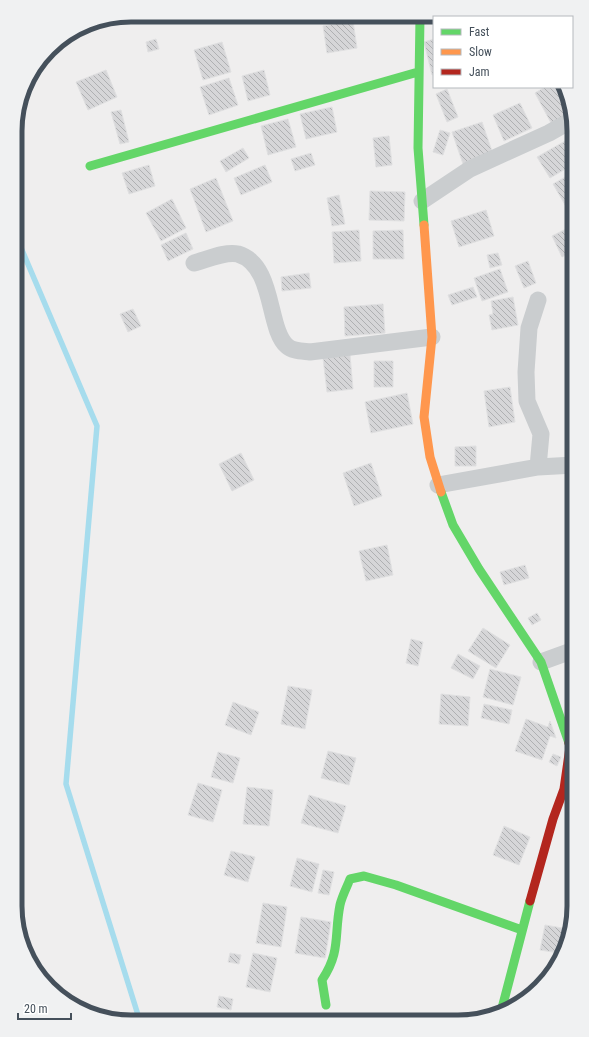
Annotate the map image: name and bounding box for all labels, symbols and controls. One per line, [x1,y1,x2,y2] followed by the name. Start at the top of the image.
[433,16,573,88] legend
[469,25,490,39] text: Fast
[469,45,492,59] text: Slow
[469,65,490,79] text: Jam
[18,995,71,1021] scale bar
[24,1002,48,1016] text: 20 m

